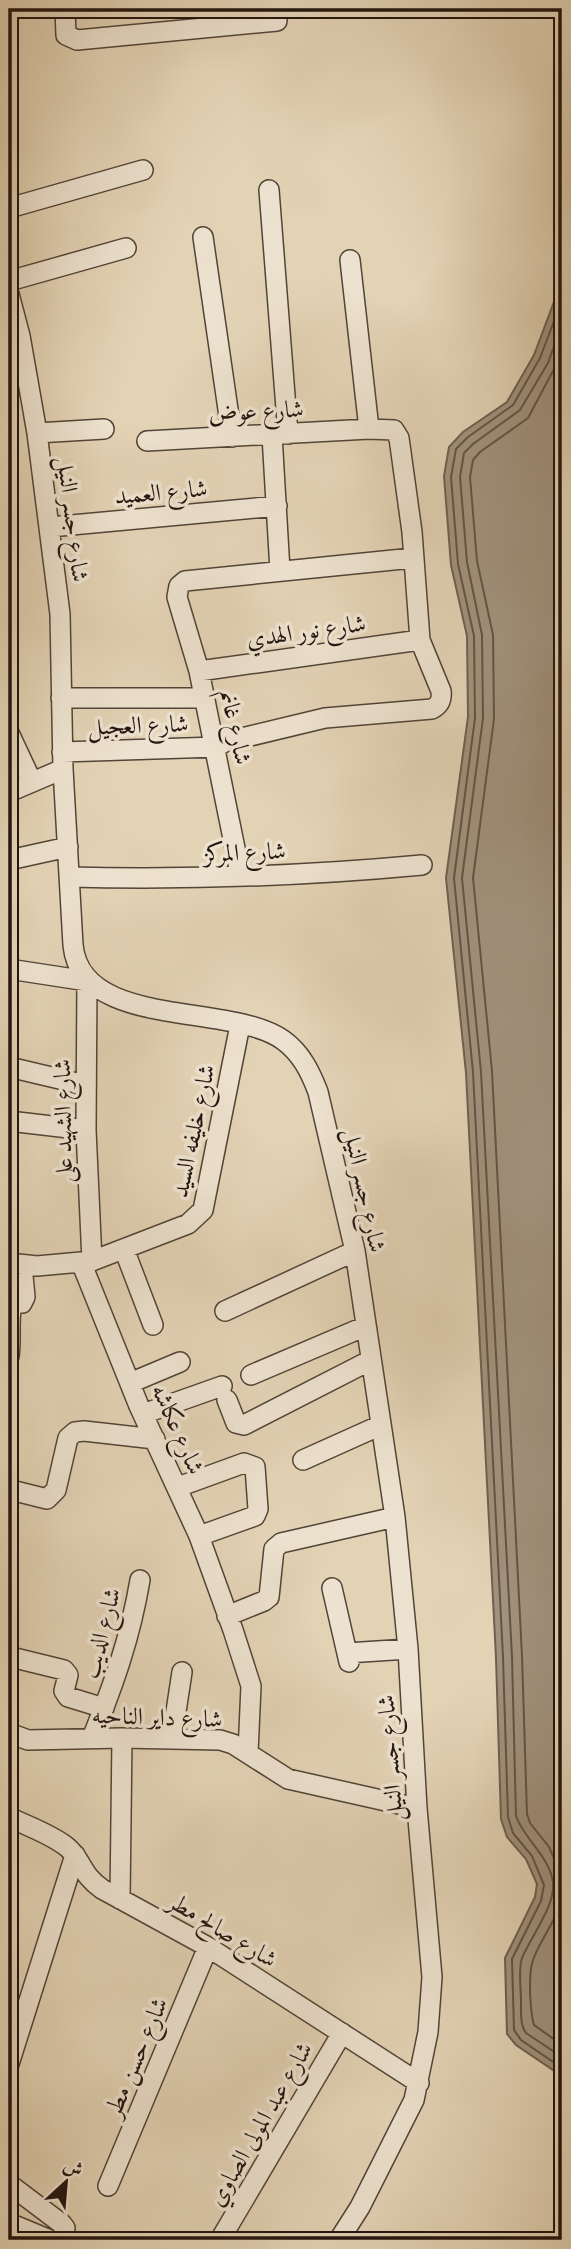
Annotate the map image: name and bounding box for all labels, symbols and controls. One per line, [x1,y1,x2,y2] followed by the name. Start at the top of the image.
[207,394,305,433] street label: شارع عوض
[45,454,96,584] street label: شارع جسر النيل
[113,473,209,516] street label: شارع العميد
[244,608,368,659] street label: شارع نور الهدي
[208,687,259,768] street label: شارع غانم
[87,708,189,747] street label: شارع العجيل
[201,836,287,874] street label: شارع المركز
[47,1059,84,1183] street label: شارع الشهيد على
[164,1062,227,1201] street label: شارع خليفه السيد
[332,1125,393,1256] street label: شارع جسر النيل
[140,1379,211,1481] street label: شارع عكاشه
[75,1584,132,1683] street label: شارع الديب
[371,1693,414,1822] street label: شارع جسر النيل
[91,1700,223,1739] street label: شارع داير الناحيه
[158,1884,283,1978] street label: شارع صالح مطر
[96,1993,179,2126] street label: شارع حسن مطر
[201,2036,324,2214] street label: شارع عبد المولى الصاوي
[32,2148,102,2218] north arrow
[58,2153,87,2185] text: ش

